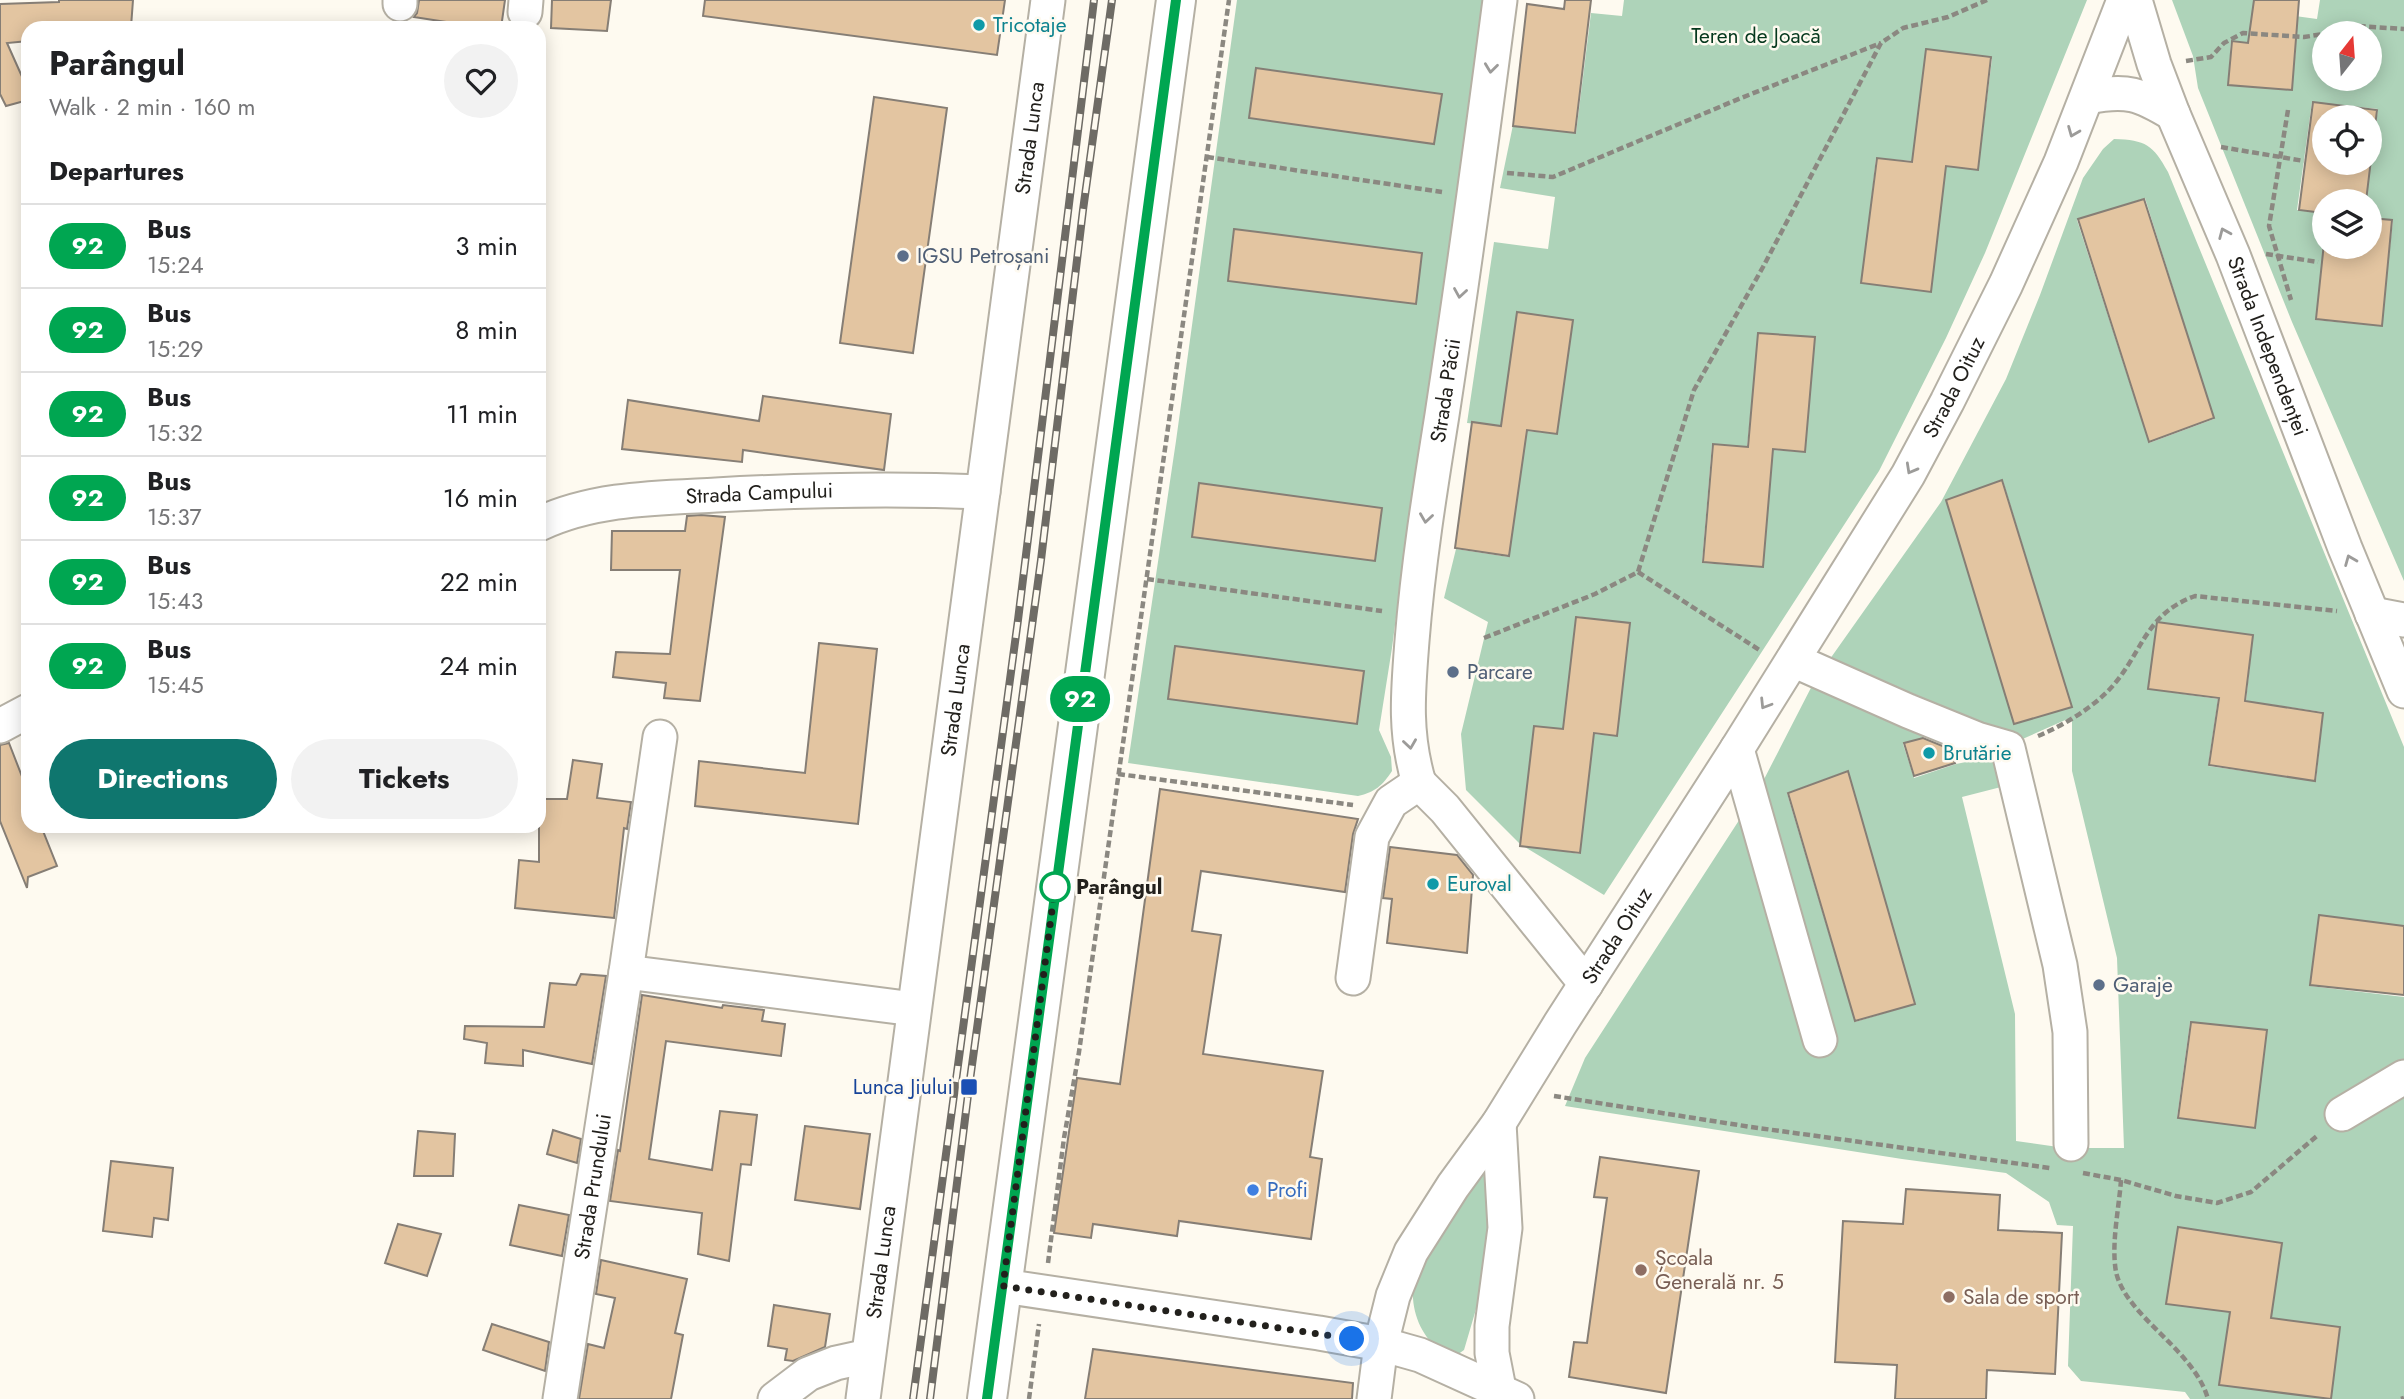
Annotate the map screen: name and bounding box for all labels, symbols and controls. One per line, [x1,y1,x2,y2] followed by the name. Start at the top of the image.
[993,10,1067,40] place label: Tricotaje
[971,17,987,33] marker: Tricotaje
[1691,21,1821,51] park label: Teren de Joacă
[2312,21,2382,91] north arrow
[2312,21,2382,259] map controls
[49,40,185,87] text: Parângul
[444,44,518,118] button: heart
[1484,62,1499,74] one-way arrow
[1007,80,1052,196] street label: Strada Lunca
[49,90,256,124] text: Walk · 2 min · 160 m
[2312,105,2382,175] button: locate
[2068,126,2082,138] one-way arrow
[49,152,184,190] text: Departures
[2312,189,2382,259] button: layers
[147,210,191,248] text: Bus
[455,227,518,265] text: 3 min
[72,228,103,263] text: 92
[2218,228,2232,240] one-way arrow
[917,241,1050,271] place label: IGSU Petroșani
[147,248,204,282] text: 15:24
[895,248,911,264] marker: IGSU Petroșani
[2220,252,2316,440] street label: Strada Independenței
[1453,287,1468,299] one-way arrow
[147,294,191,332] text: Bus
[455,311,518,349] text: 8 min
[72,312,103,347] text: 92
[1915,331,1992,443] street label: Strada Oituz
[147,332,204,366] text: 15:29
[1423,336,1468,445] street label: Strada Păcii
[147,378,191,416] text: Bus
[446,395,518,433] text: 11 min
[72,396,103,431] text: 92
[147,416,203,450] text: 15:32
[147,462,191,500] text: Bus
[1906,462,1919,475] one-way arrow
[685,475,833,511] street label: Strada Campului
[443,479,518,517] text: 16 min
[72,480,103,515] text: 92
[147,500,202,534] text: 15:37
[1419,512,1434,524] one-way arrow
[147,546,191,584] text: Bus
[2344,554,2358,567] one-way arrow
[440,563,518,601] text: 22 min
[72,564,103,599] text: 92
[147,584,203,618] text: 15:43
[147,630,191,668] text: Bus
[933,642,978,758] street label: Strada Lunca
[440,647,518,685] text: 24 min
[72,648,103,683] text: 92
[1467,657,1533,687] place label: Parcare
[1445,664,1461,680] marker: Parcare
[147,668,204,702] text: 15:45
[1048,676,1112,722] line badge: 92
[1064,681,1096,716] text: 92
[1761,697,1774,710] one-way arrow
[1943,738,2012,768] place label: Brutărie
[49,739,277,819] button: Directions
[291,739,518,819] button: Tickets
[1402,739,1417,750] one-way arrow
[1921,745,1937,761] marker: Brutărie
[1447,869,1512,899] place label: Euroval
[1040,872,1070,902] marker: Parângul
[1076,872,1162,902] place label: Parângul
[1425,876,1441,892] marker: Euroval
[1574,881,1659,990] street label: Strada Oituz
[2113,970,2173,1000] place label: Garaje
[2091,977,2107,993] marker: Garaje
[853,1072,953,1102] place label: Lunca Jiului
[959,1077,979,1097] marker: Lunca Jiului
[567,1112,619,1261] street label: Strada Prundului
[1267,1175,1308,1205] place label: Profi
[1245,1182,1261,1198] marker: Profi
[859,1204,903,1320] street label: Strada Lunca
[1655,1243,1784,1297] place label: Școala Generală nr. 5
[1633,1262,1649,1278] marker: Școala Generală nr. 5
[1963,1282,2079,1312] place label: Sala de sport
[1941,1289,1957,1305] marker: Sala de sport
[1334,1321,1369,1356] your location

